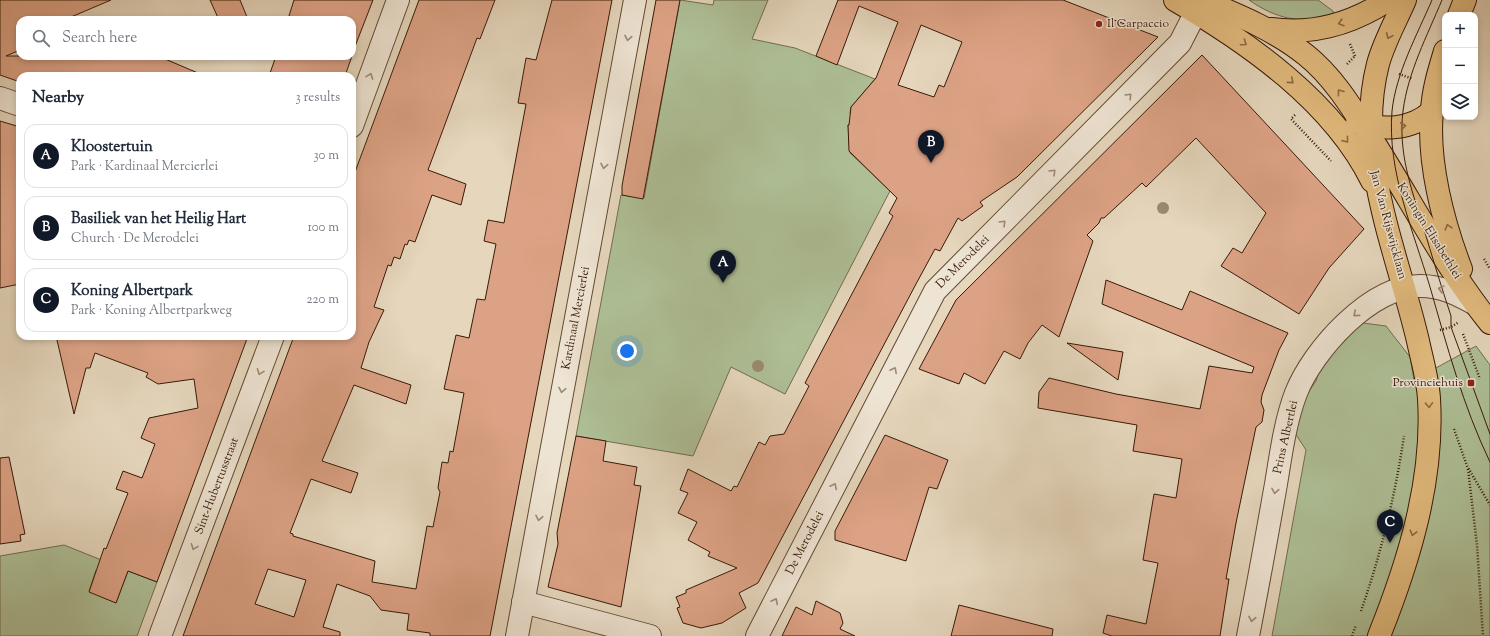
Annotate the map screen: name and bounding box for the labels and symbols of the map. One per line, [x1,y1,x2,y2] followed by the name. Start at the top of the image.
[1107,15,1169,33] place label: Il Carpaccio
[1337,18,1344,27] one-way arrow
[1094,19,1104,29] marker: Il Carpaccio
[1386,31,1394,39] one-way arrow
[624,35,633,41] one-way arrow
[1239,38,1246,45] one-way arrow
[366,73,374,80] one-way arrow
[1286,77,1294,84] one-way arrow
[1337,89,1344,96] one-way arrow
[1124,93,1132,101] one-way arrow
[1400,122,1406,131] one-way arrow
[918,130,944,163] pin: B
[1341,135,1348,142] one-way arrow
[600,163,609,169] one-way arrow
[1365,168,1411,281] street label: Jan Van Rijswijcklaan
[1048,169,1056,177] one-way arrow
[1392,179,1466,283] street label: Koningin Elisabethlei
[998,220,1006,228] one-way arrow
[1444,224,1453,231] one-way arrow
[932,231,994,293] street label: De Merodelei
[710,250,736,283] pin: A
[557,264,595,371] street label: Kardinaal Mercierlei
[1438,285,1445,293] one-way arrow
[1353,309,1360,316] one-way arrow
[617,341,637,361] your location
[889,367,897,374] one-way arrow
[256,369,264,376] one-way arrow
[1393,374,1463,392] place label: Provinciehuis
[1466,378,1476,388] marker: Provinciehuis
[559,387,567,393] one-way arrow
[1269,398,1303,476] street label: Prins Albertlei
[1425,402,1433,408] one-way arrow
[190,435,244,537] street label: Sint-Hubertusstraat
[829,483,837,490] one-way arrow
[1271,488,1279,494] one-way arrow
[781,507,829,578] street label: De Merodelei
[1377,510,1403,543] pin: C
[535,515,543,521] one-way arrow
[1409,529,1418,536] one-way arrow
[190,543,199,550] one-way arrow
[770,598,778,606] one-way arrow
[1248,615,1256,622] one-way arrow

